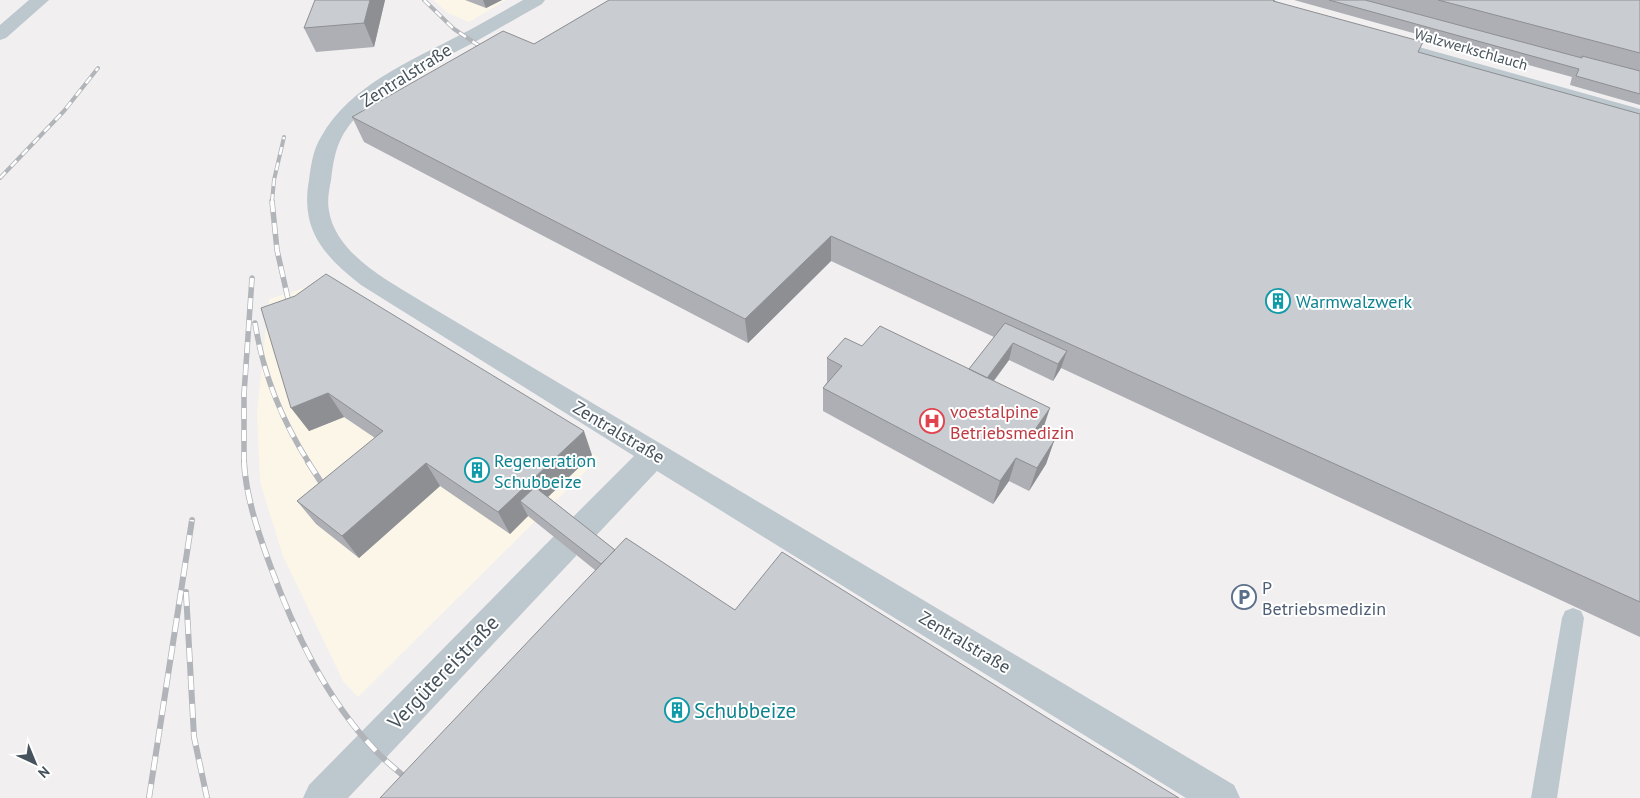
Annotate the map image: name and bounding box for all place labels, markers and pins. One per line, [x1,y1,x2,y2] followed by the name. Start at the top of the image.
[1265,288,1291,314] building icon: Warmwalzwerk
[1296,290,1413,313] place label: Warmwalzwerk
[950,400,1074,444] place label: voestalpine Betriebsmedizin
[919,408,945,434] hospital icon: voestalpine Betriebsmedizin
[494,449,596,493] place label: Regeneration Schubbeize
[464,457,490,483] building icon: Regeneration Schubbeize
[1262,576,1386,620] place label: P Betriebsmedizin
[1231,584,1257,610] parking icon: P Betriebsmedizin
[664,697,690,723] building icon: Schubbeize
[694,697,796,724] place label: Schubbeize

